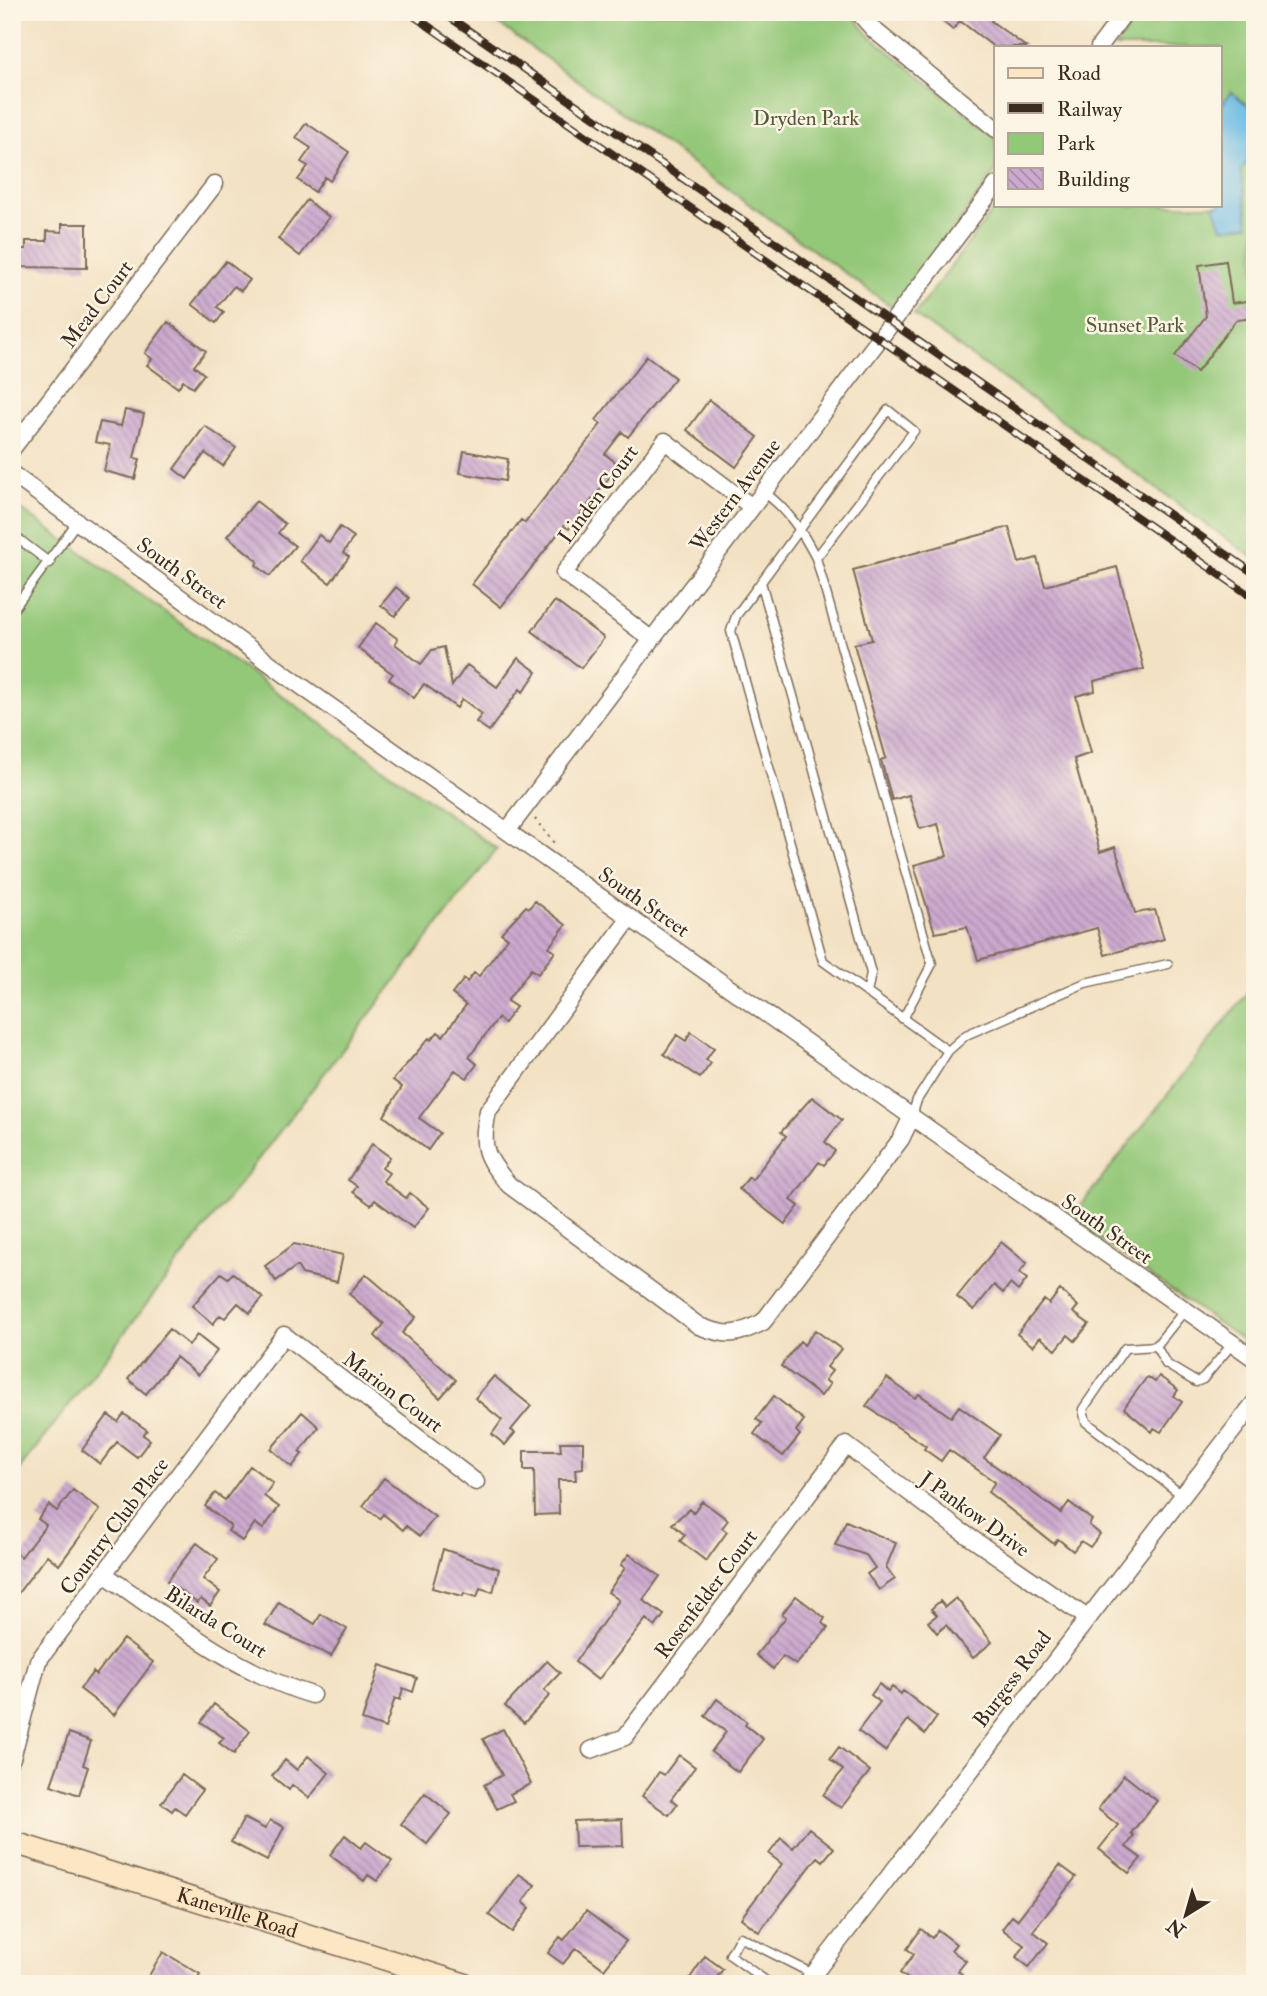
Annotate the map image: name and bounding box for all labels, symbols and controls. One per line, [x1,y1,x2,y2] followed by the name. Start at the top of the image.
[994,46,1222,206] legend
[1057,60,1102,87] text: Road
[1057,96,1123,123] text: Railway
[753,105,859,132] park label: Dryden Park
[1057,130,1095,157] text: Park
[1057,166,1130,193] text: Building
[56,255,139,354] street label: Mead Court
[1086,312,1184,339] park label: Sunset Park
[683,433,787,558] street label: Western Avenue
[552,439,644,549] street label: Linden Court
[131,531,232,615] street label: South Street
[593,861,695,944] street label: South Street
[1056,1188,1158,1271] street label: South Street
[337,1346,448,1439] street label: Marion Court
[54,1452,175,1600] street label: Country Club Place
[914,1465,1035,1563] street label: J Pankow Drive
[649,1524,764,1664] street label: Rosenfelder Court
[160,1580,272,1665] street label: Bilarda Court
[967,1625,1058,1733] street label: Burgess Road
[1152,1881,1222,1951] north arrow
[173,1882,302,1945] street label: Kaneville Road
[1162,1912,1191,1943] text: N

